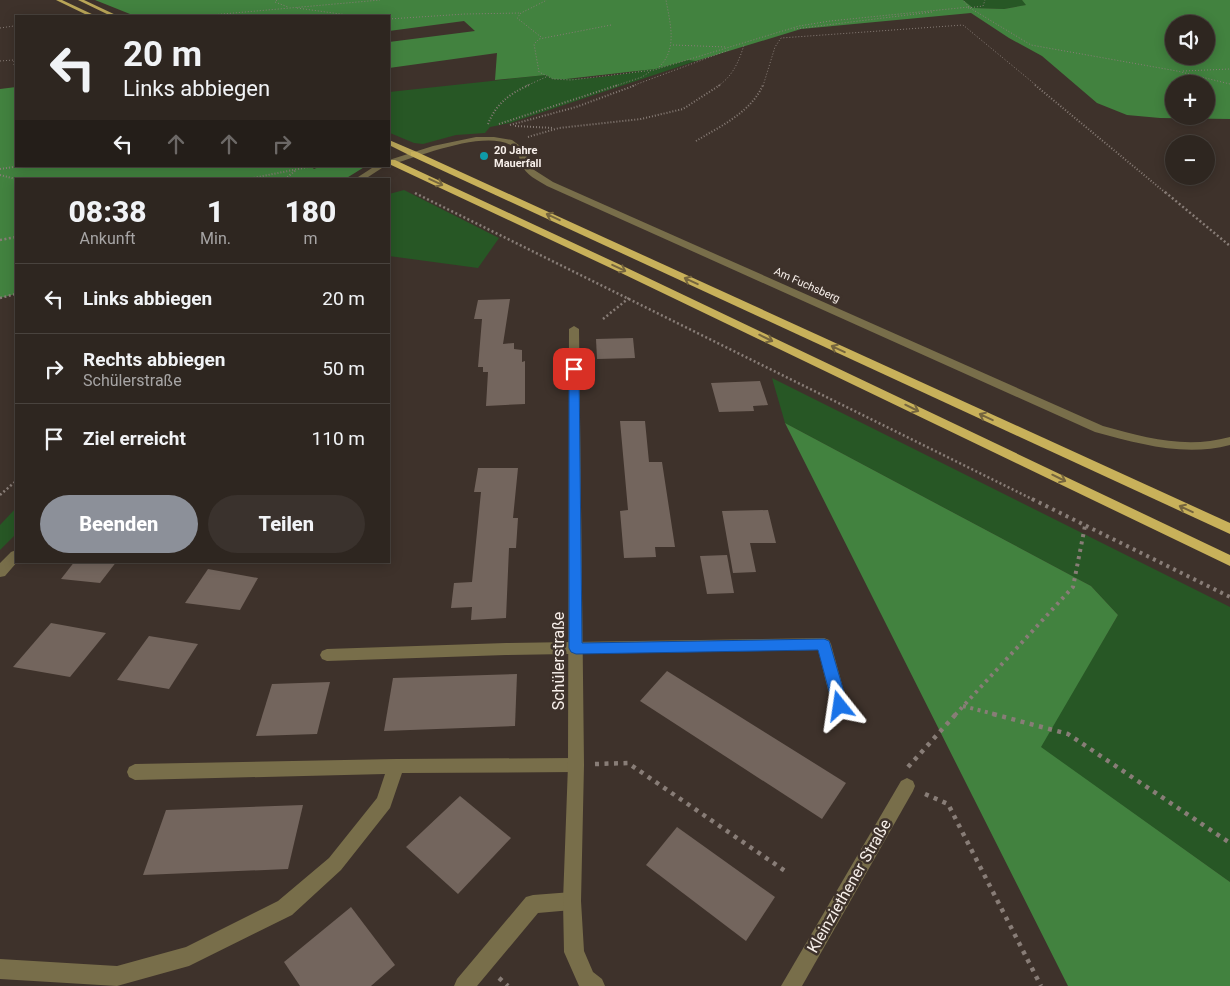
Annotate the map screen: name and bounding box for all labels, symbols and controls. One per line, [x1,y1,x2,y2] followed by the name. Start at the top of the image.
[1165,15,1215,185] map controls
[1165,15,1215,65] button: sound
[123,34,202,75] text: 20 m
[40,35,105,100] icon: left
[1165,75,1215,125] button: +
[123,76,270,101] text: Links abbiegen
[109,130,137,158] icon: left
[162,130,190,158] icon: ahead
[215,130,243,158] icon: ahead
[268,130,296,158] icon: right
[1165,135,1215,185] button: −
[494,144,541,170] place label: 20 Jahre Mauerfall
[478,150,490,162] marker: 20 Jahre Mauerfall
[428,178,443,188] one-way arrow
[69,194,146,229] text: 08:38
[207,194,224,229] text: 1
[285,194,336,229] text: 180
[546,212,561,221] one-way arrow
[80,229,135,248] text: Ankunft
[200,229,231,248] text: Min.
[303,229,317,248] text: m
[611,264,626,273] one-way arrow
[772,265,842,305] street label: Am Fuchsberg
[684,275,699,285] one-way arrow
[40,285,68,313] icon: left
[83,287,212,310] text: Links abbiegen
[322,287,365,310] text: 20 m
[758,334,773,343] one-way arrow
[831,343,846,353] one-way arrow
[83,348,225,371] text: Rechts abbiegen
[553,348,595,390] pin
[40,355,68,383] icon: right
[560,355,588,383] icon: arrive
[322,357,365,380] text: 50 m
[83,371,182,390] text: Schülerstraße
[904,404,919,413] one-way arrow
[979,412,994,421] one-way arrow
[40,425,68,453] icon: arrive
[83,427,186,450] text: Ziel erreicht
[312,427,365,450] text: 110 m
[1051,474,1066,484] one-way arrow
[40,495,198,553] button: Beenden
[208,495,365,553] button: Teilen
[1179,504,1194,513] one-way arrow
[549,612,568,710] street label: Schülerstraße
[813,679,865,731] position arrow
[803,816,895,956] street label: Kleinziethener Straße

